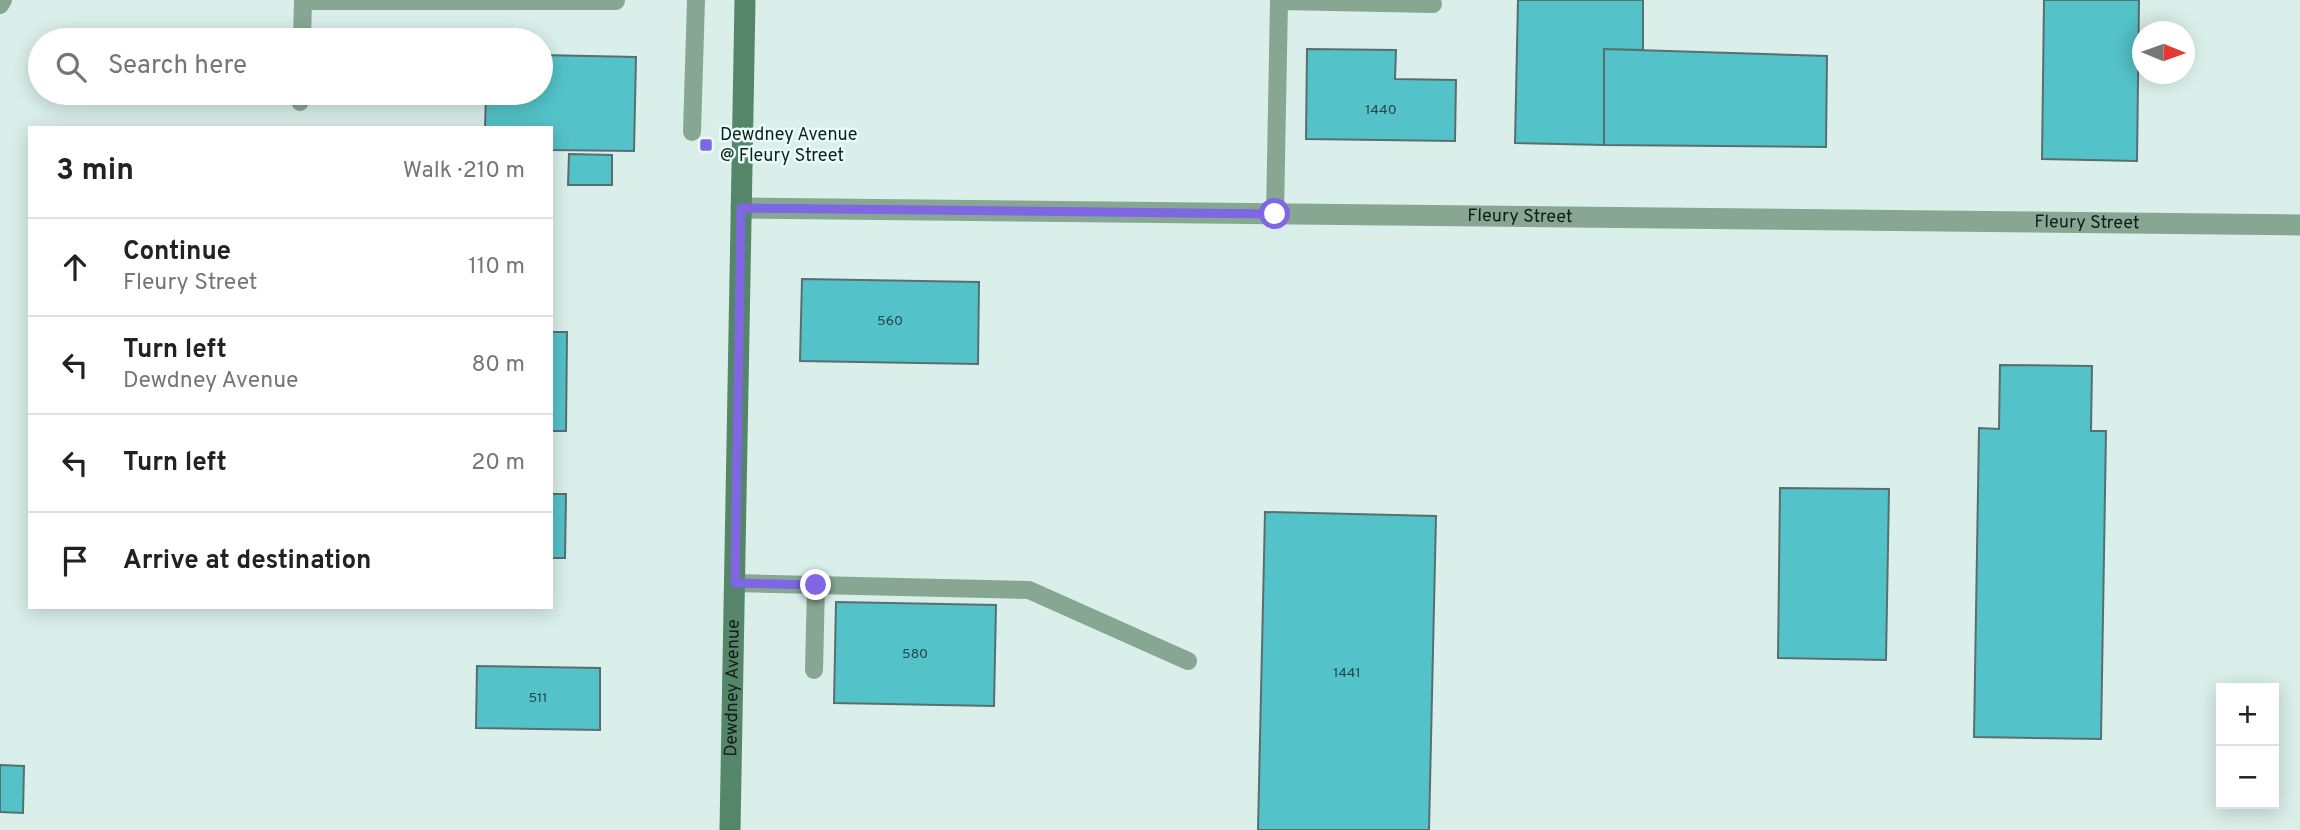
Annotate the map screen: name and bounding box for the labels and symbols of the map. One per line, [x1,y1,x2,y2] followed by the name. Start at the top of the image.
[2132,21,2195,84] north arrow
[1365,102,1397,119] house number: 1440
[720,124,857,168] place label: Dewdney Avenue @ Fleury Street
[698,137,714,153] marker: Dewdney Avenue @ Fleury Street
[1259,198,1290,229] route start
[1467,204,1573,229] street label: Fleury Street
[2034,211,2140,235] street label: Fleury Street
[877,313,903,330] house number: 560
[800,569,831,600] route end
[720,619,745,757] street label: Dewdney Avenue
[902,646,928,663] house number: 580
[1333,665,1361,682] house number: 1441
[528,690,548,707] house number: 511

